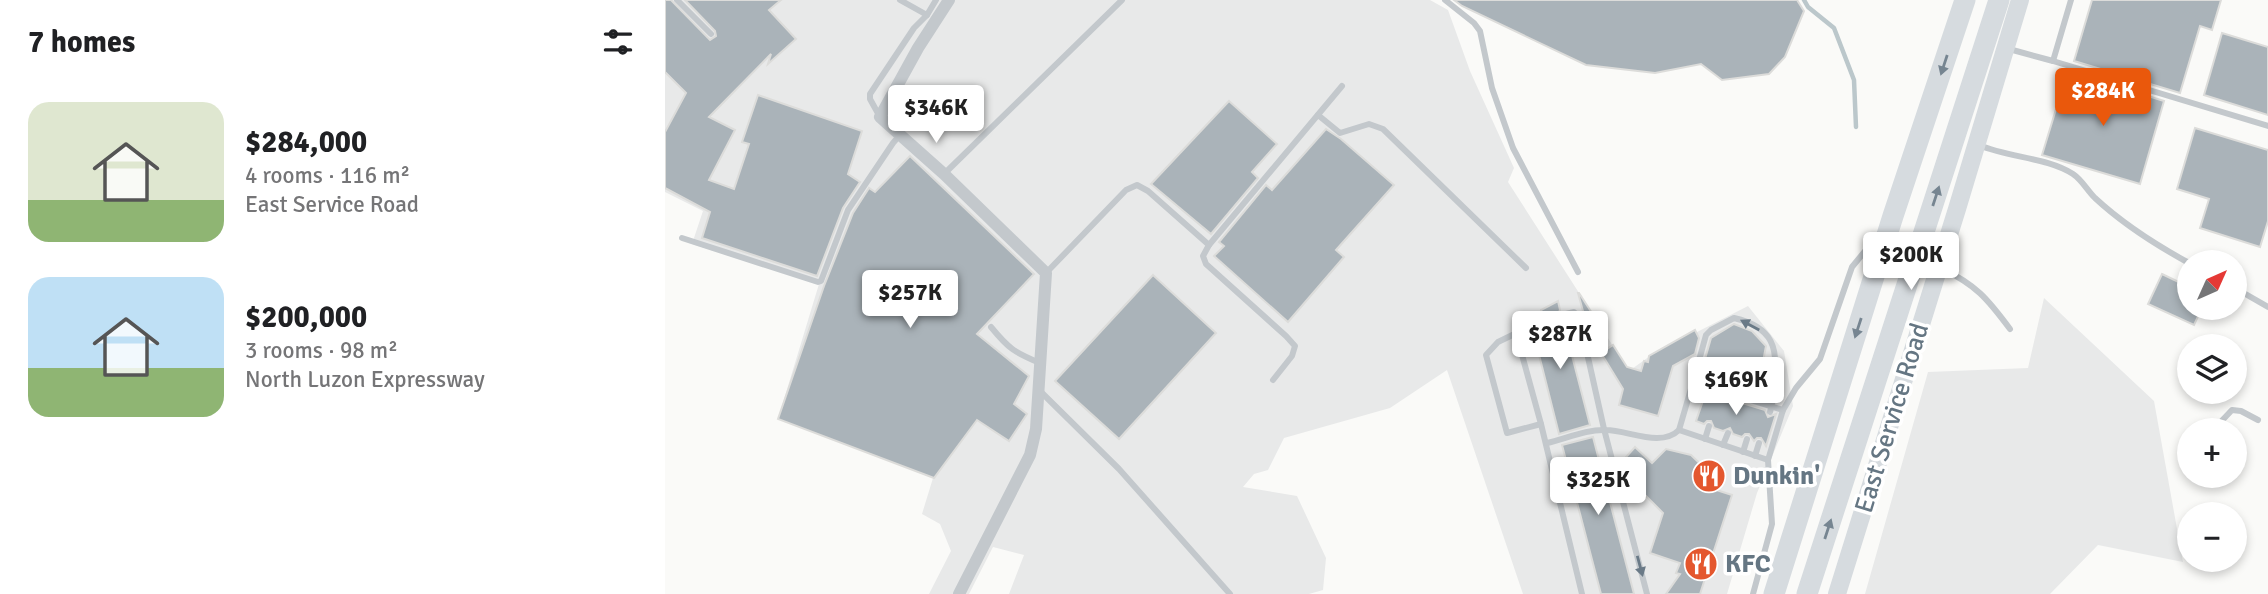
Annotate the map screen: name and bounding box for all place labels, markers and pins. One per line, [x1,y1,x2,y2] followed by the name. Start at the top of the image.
[2054,68,2152,128] pin: $284K
[887,86,985,145] pin: $346K
[1862,232,1960,292] pin: $200K
[861,270,959,330] pin: $257K
[1511,312,1609,371] pin: $287K
[1687,358,1785,417] pin: $169K
[1690,457,1728,495] restaurant icon: Dunkin'
[1549,458,1647,517] pin: $325K
[1733,460,1820,492] place label: Dunkin'
[1682,545,1720,583] restaurant icon: KFC
[1725,548,1771,580] place label: KFC

